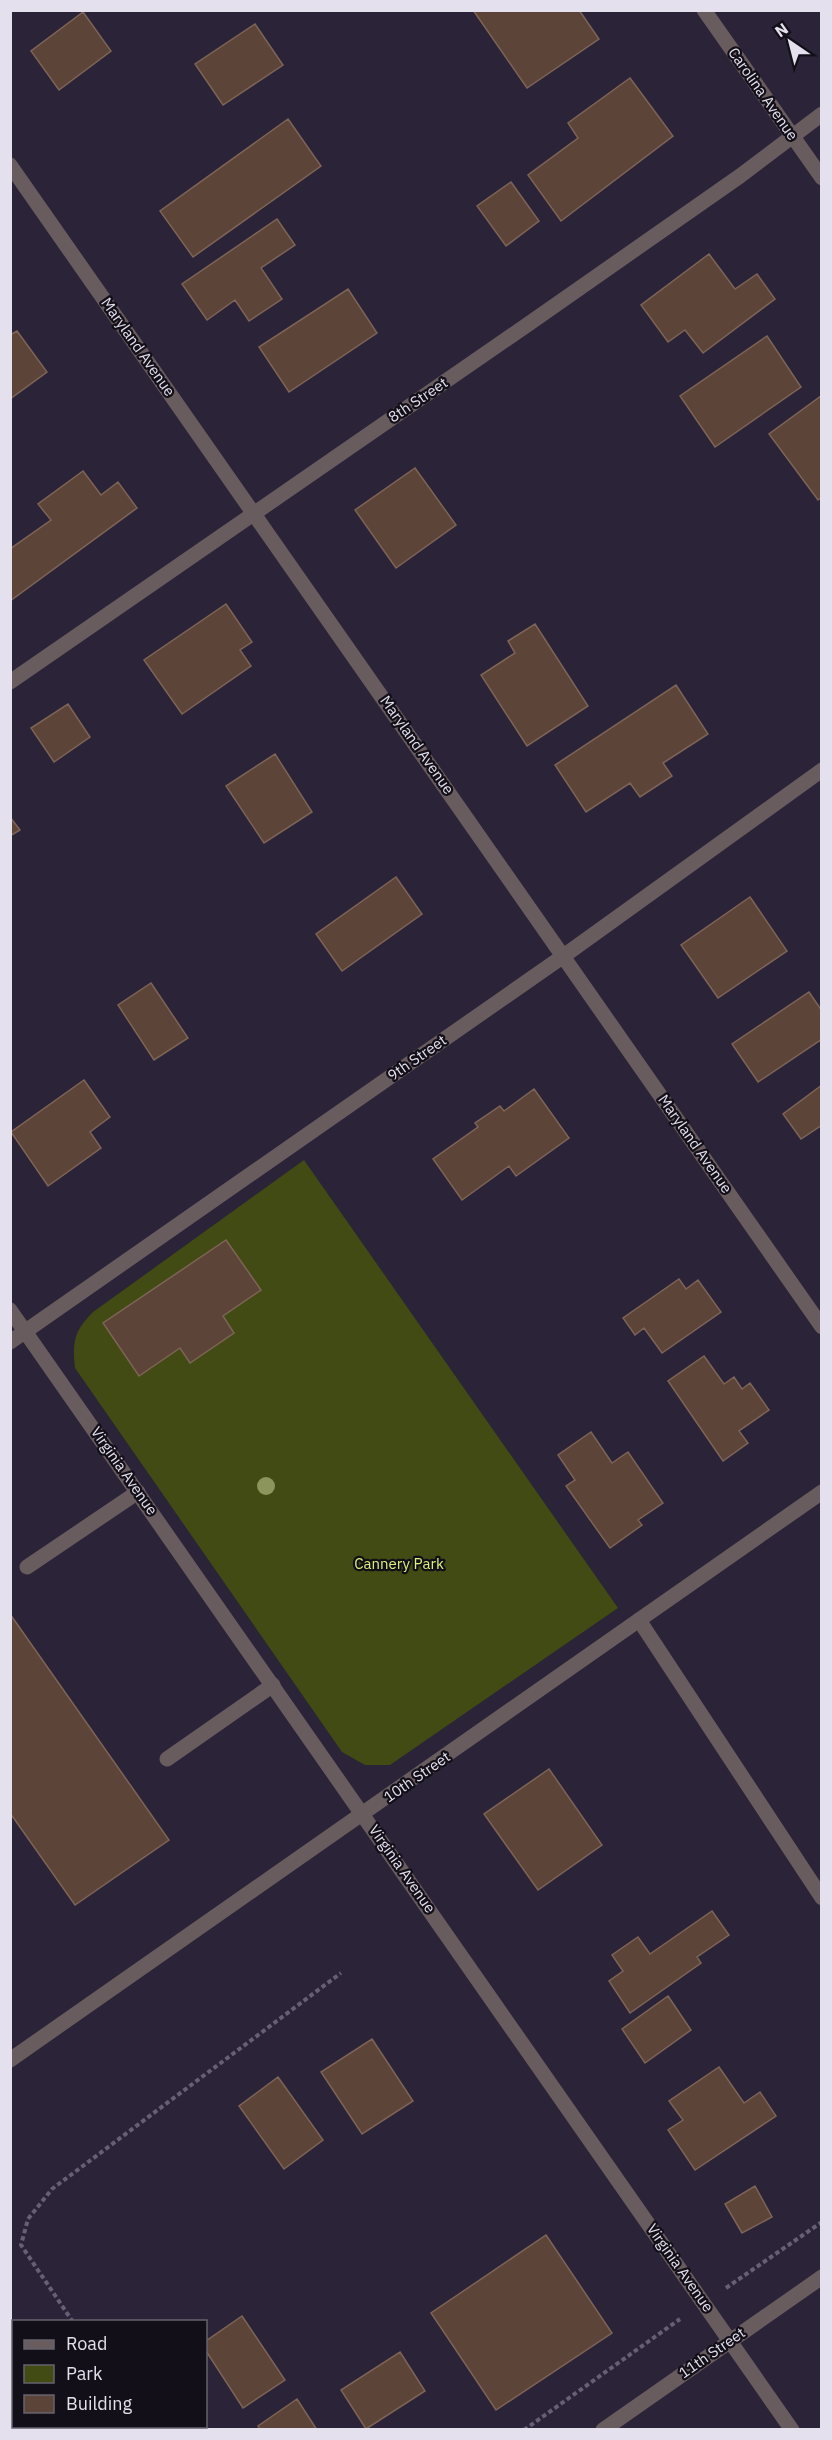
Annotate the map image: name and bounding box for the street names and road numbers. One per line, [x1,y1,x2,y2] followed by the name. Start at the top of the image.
[724,44,802,144] street label: Carolina Avenue
[97,294,180,400] street label: Maryland Avenue
[384,373,451,426] street label: 8th Street
[376,692,459,798] street label: Maryland Avenue
[384,1030,450,1085] street label: 9th Street
[654,1091,737,1197] street label: Maryland Avenue
[87,1423,162,1519] street label: Virginia Avenue
[380,1747,453,1806] street label: 10th Street
[365,1821,440,1917] street label: Virginia Avenue
[643,2220,718,2316] street label: Virginia Avenue
[675,2323,748,2382] street label: 11th Street

